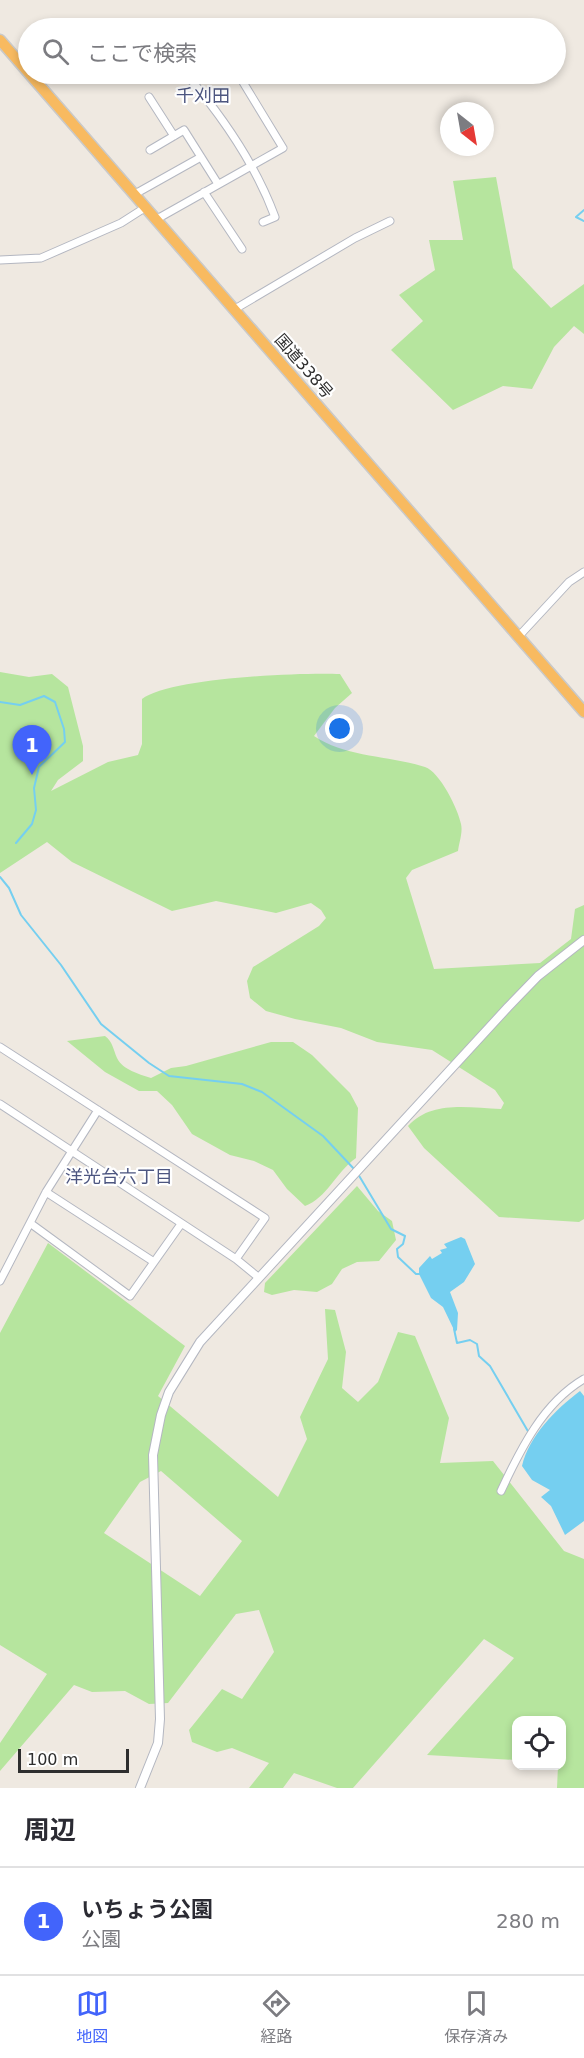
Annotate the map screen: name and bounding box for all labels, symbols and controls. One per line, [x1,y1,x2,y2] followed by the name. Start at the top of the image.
[18,18,566,84] search box
[39,35,72,68] icon: search
[87,41,197,66] text: ここで検索
[176,85,230,106] district label: 千刈田
[440,102,494,156] north arrow
[271,330,337,402] street label: 国道338号
[325,714,354,743] your location
[12,726,51,775] pin: 1
[65,1166,173,1187] district label: 洋光台六丁目
[512,1716,566,1770] map controls
[512,1716,566,1770] button: locate
[18,1746,129,1774] scale bar
[27,1750,78,1769] text: 100 m
[24,1815,76,1845] text: 周辺
[81,1897,213,1922] text: いちょう公園
[37,1909,50,1933] text: 1
[496,1909,560,1933] text: 280 m
[81,1927,121,1951] text: 公園
[76,1987,109,2047] tab: 地図
[260,1987,293,2047] tab: 経路
[444,1987,508,2047] tab: 保存済み

